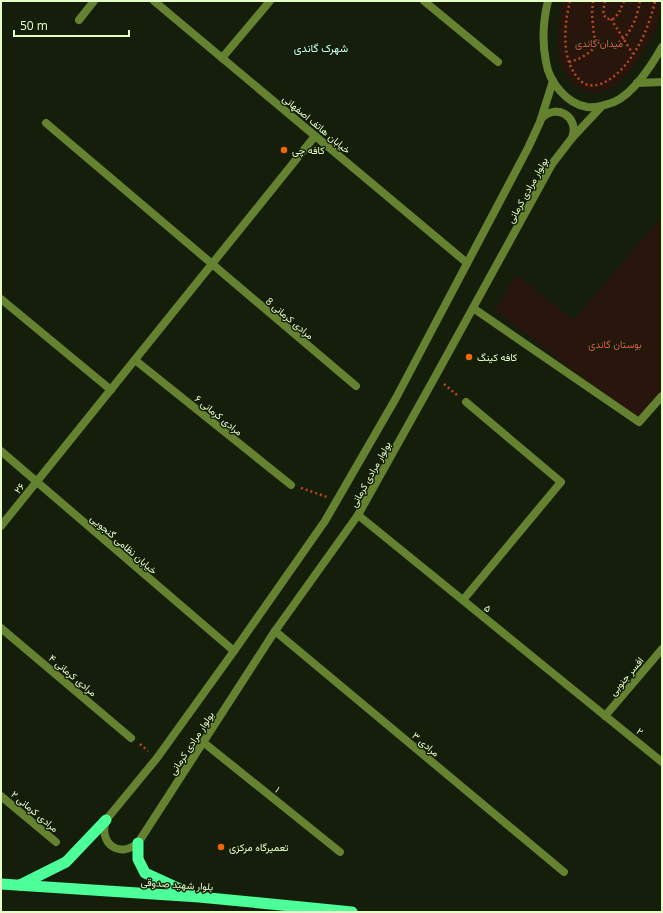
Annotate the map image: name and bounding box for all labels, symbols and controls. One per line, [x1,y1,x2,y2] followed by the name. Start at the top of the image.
[14,12,129,38] scale bar
[20,17,48,34] text: 50 m
[575,36,623,50] park label: میدان گاندی
[294,40,349,55] district label: شهرک گاندی
[280,91,354,157] street label: خیابان هاتف اصفهانی
[292,143,325,158] place label: کافه چی
[279,145,289,155] marker: کافه چی
[503,155,551,225] street label: بولوار مرادی کرمانی
[263,294,317,342] street label: مرادی کرمانی 8
[588,337,642,351] park label: بوستان گاندی
[477,350,518,364] place label: کافه کینگ
[464,352,474,362] marker: کافه کینگ
[192,391,246,439] street label: مرادی کرمانی ۶
[346,439,394,509] street label: بولوار مرادی کرمانی
[10,480,28,496] street label: ۲۶
[87,511,161,577] street label: خیابان نظامی گنجویی
[481,601,495,615] street label: ۵
[46,651,100,699] street label: مرادی کرمانی ۴
[606,654,646,698] street label: افسر جنوبی
[165,708,217,777] street label: بولوار مرادی کرمانی
[634,724,646,738] street label: ۲
[409,728,443,760] street label: مرادی ۳
[272,783,284,795] street label: ۱
[8,787,62,835] street label: مرادی کرمانی ۲
[229,840,288,854] place label: تعمیرگاه مرکزی
[216,842,226,852] marker: تعمیرگاه مرکزی
[140,874,214,894] street label: بلوار شهید صدوقی

